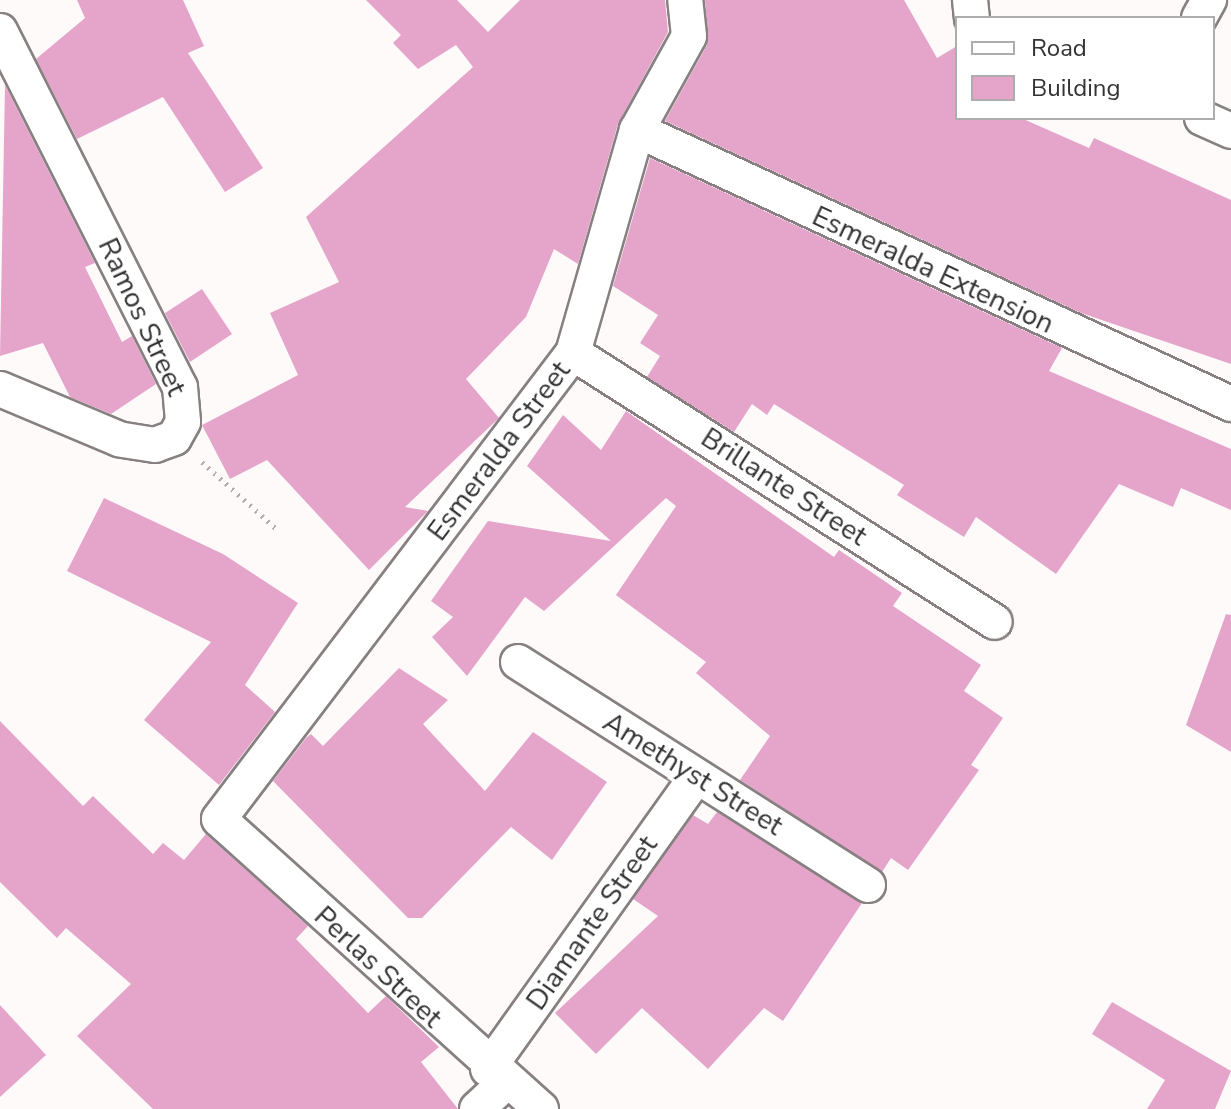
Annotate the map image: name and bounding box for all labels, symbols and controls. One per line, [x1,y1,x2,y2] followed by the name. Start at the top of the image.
[955,16,1215,120] legend
[1031,32,1087,64] text: Road
[1031,72,1121,104] text: Building
[807,199,1059,341] street label: Esmeralda Extension
[91,233,193,401] street label: Ramos Street
[421,355,577,547] street label: Esmeralda Street
[695,421,873,553] street label: Brillante Street
[597,705,789,843] street label: Amethyst Street
[519,829,665,1017] street label: Diamante Street
[307,899,449,1035] street label: Perlas Street

